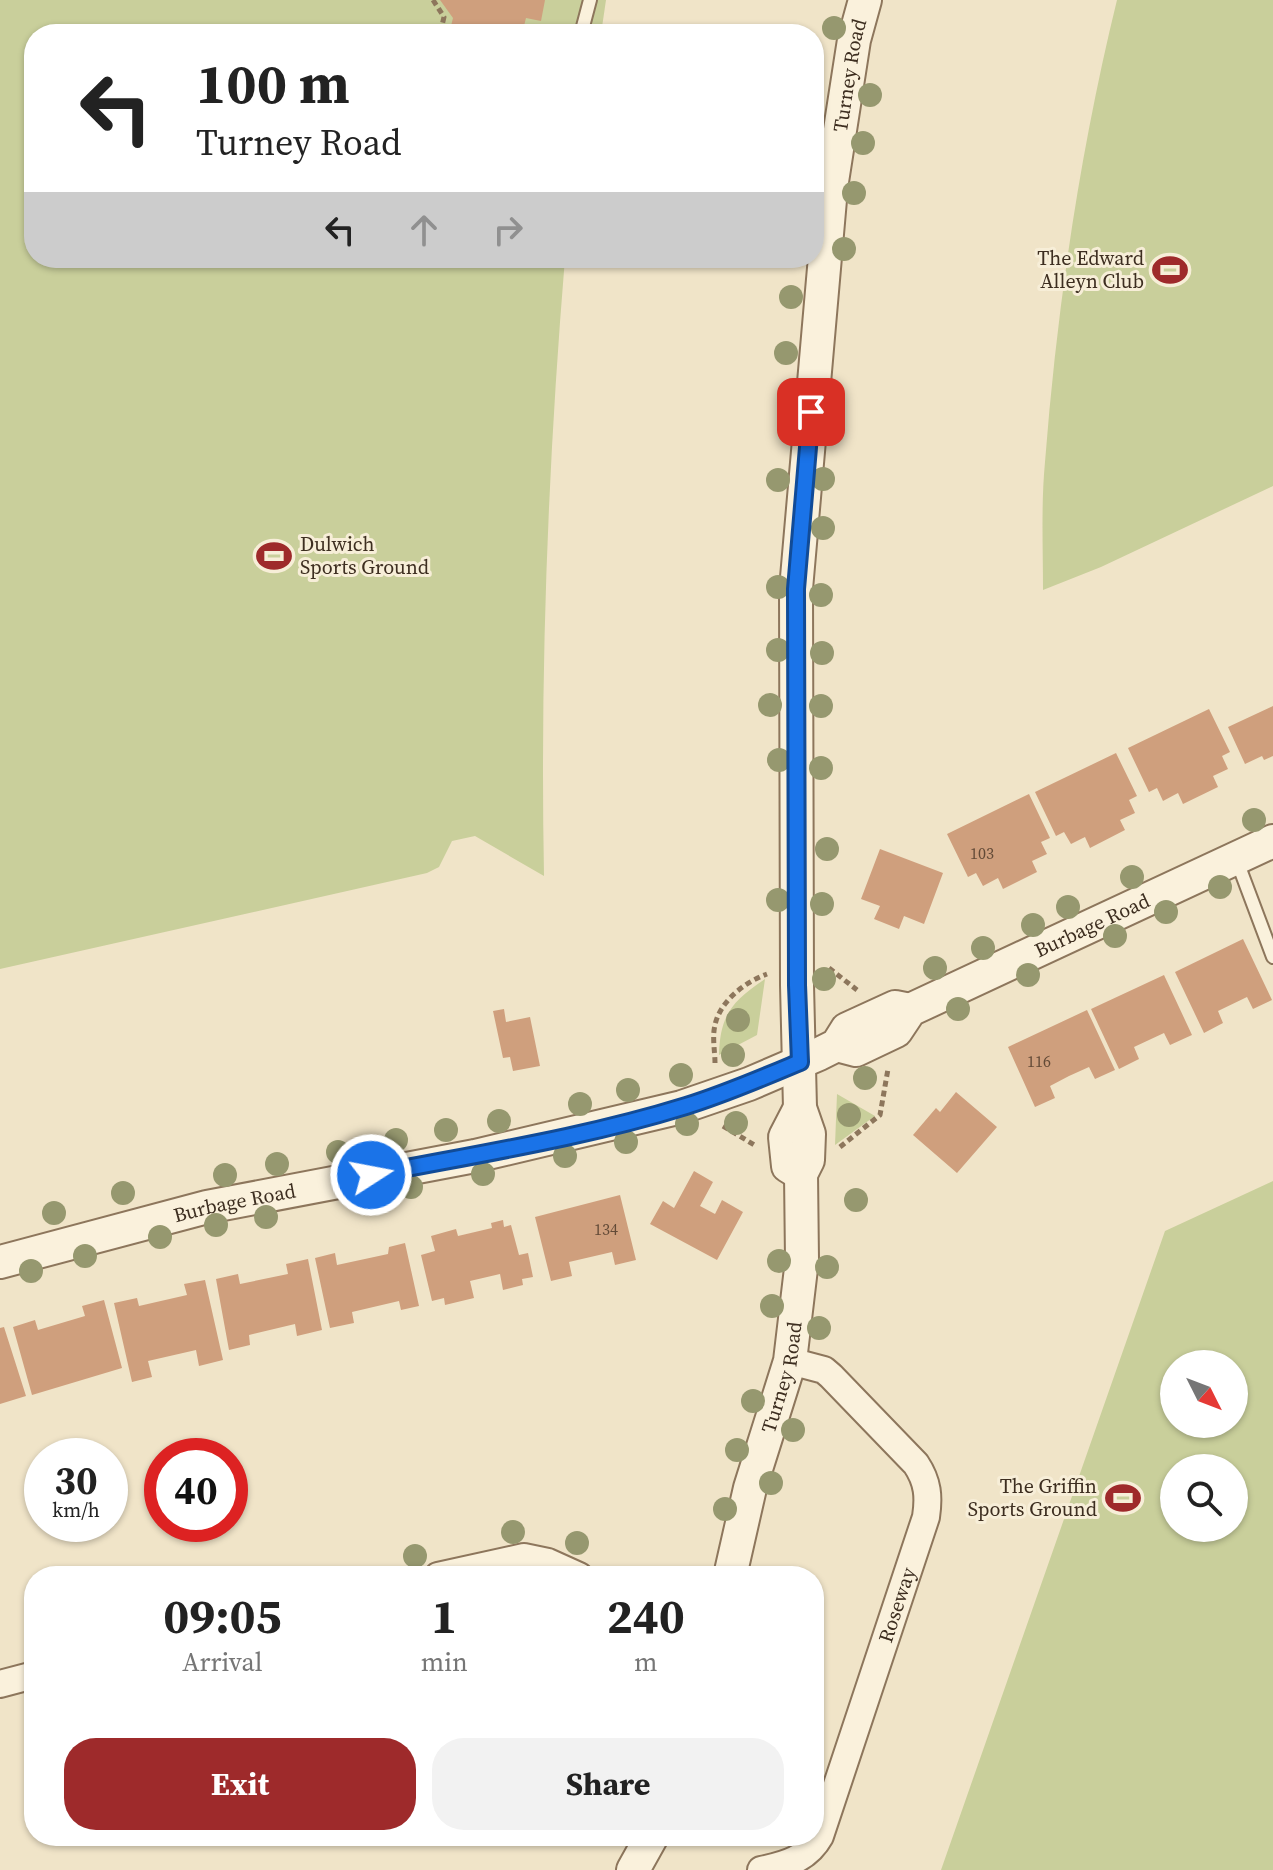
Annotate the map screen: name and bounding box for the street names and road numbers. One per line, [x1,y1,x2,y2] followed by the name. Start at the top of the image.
[826,15,873,134] street label: Turney Road
[1030,886,1155,964] street label: Burbage Road
[170,1176,299,1229] street label: Burbage Road
[754,1319,809,1436] street label: Turney Road
[871,1563,923,1646] street label: Roseway

